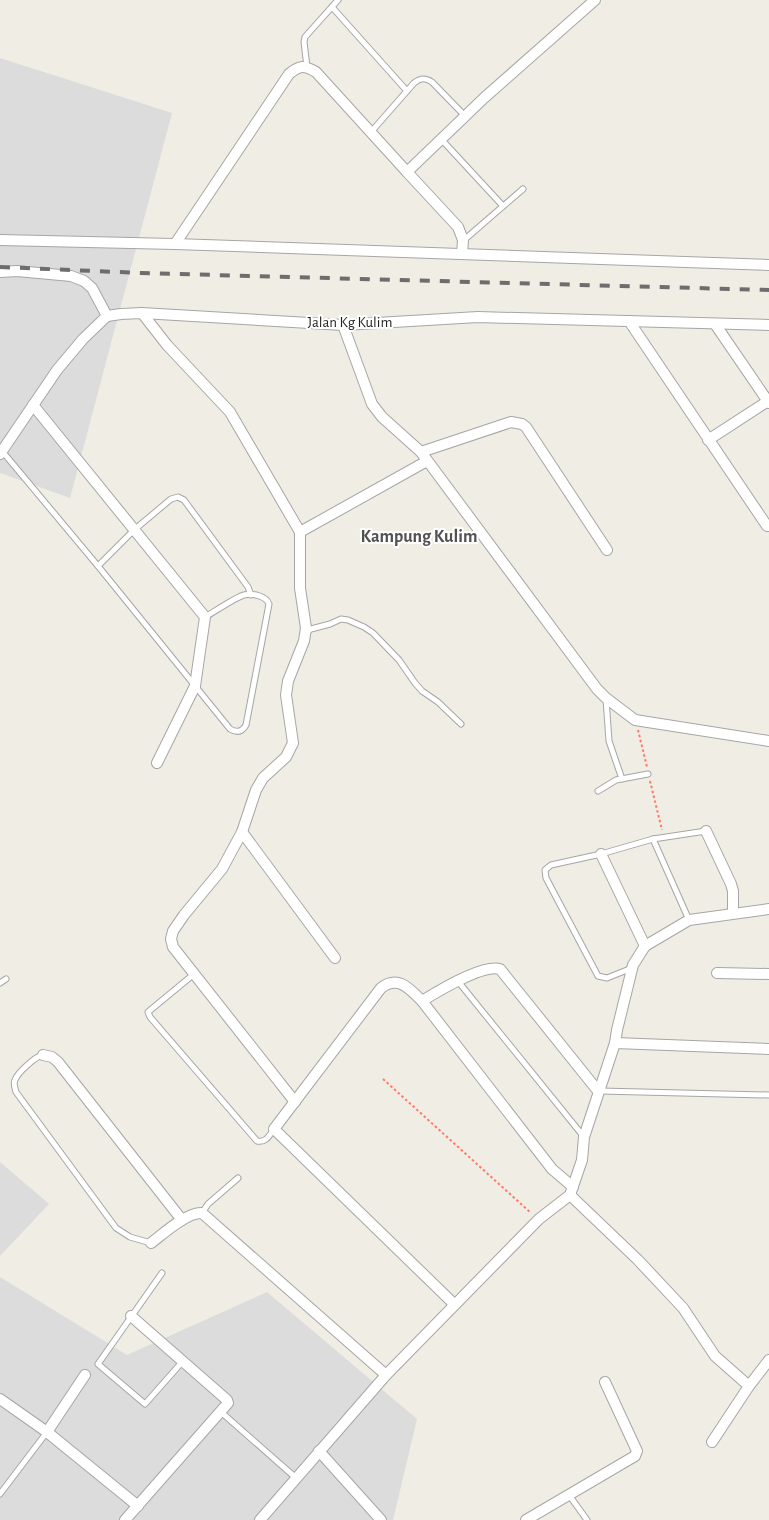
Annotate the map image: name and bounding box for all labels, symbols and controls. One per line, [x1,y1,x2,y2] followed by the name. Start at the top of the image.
[308,315,392,330] street label: Jalan Kg Kulim
[361,528,477,546] district label: Kampung Kulim

